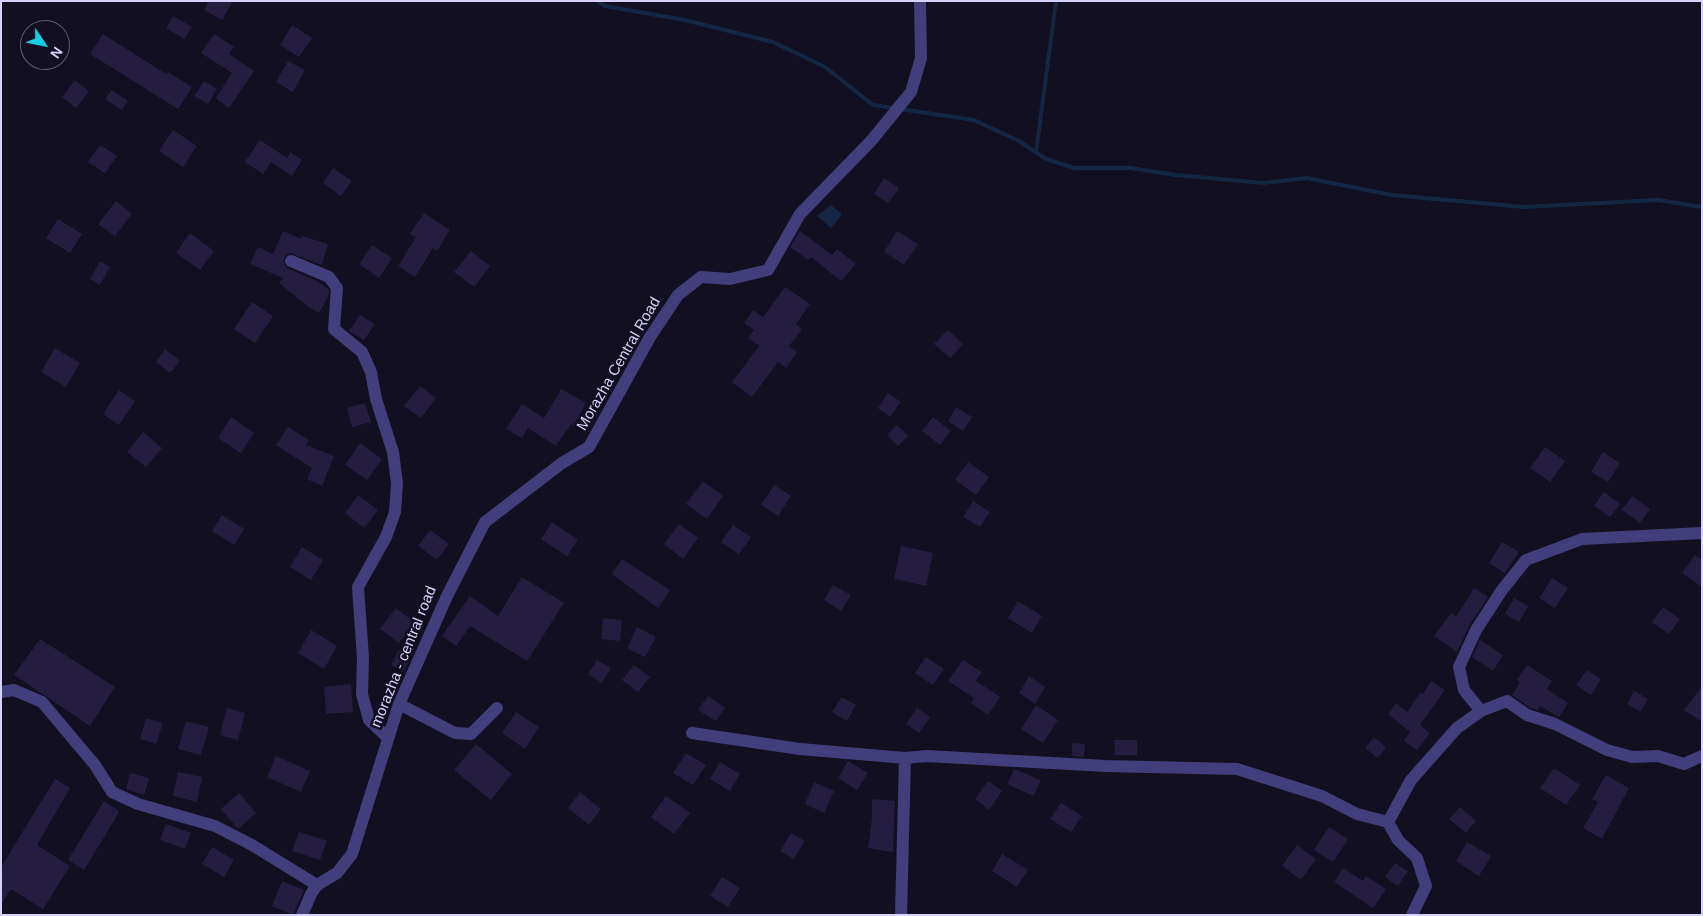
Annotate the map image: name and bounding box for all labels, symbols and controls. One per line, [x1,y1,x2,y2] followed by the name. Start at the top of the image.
[20,20,70,70] north arrow
[47,44,66,61] text: N
[573,294,665,434] street label: Morazha Central Road
[367,584,441,730] street label: morazha - central road

